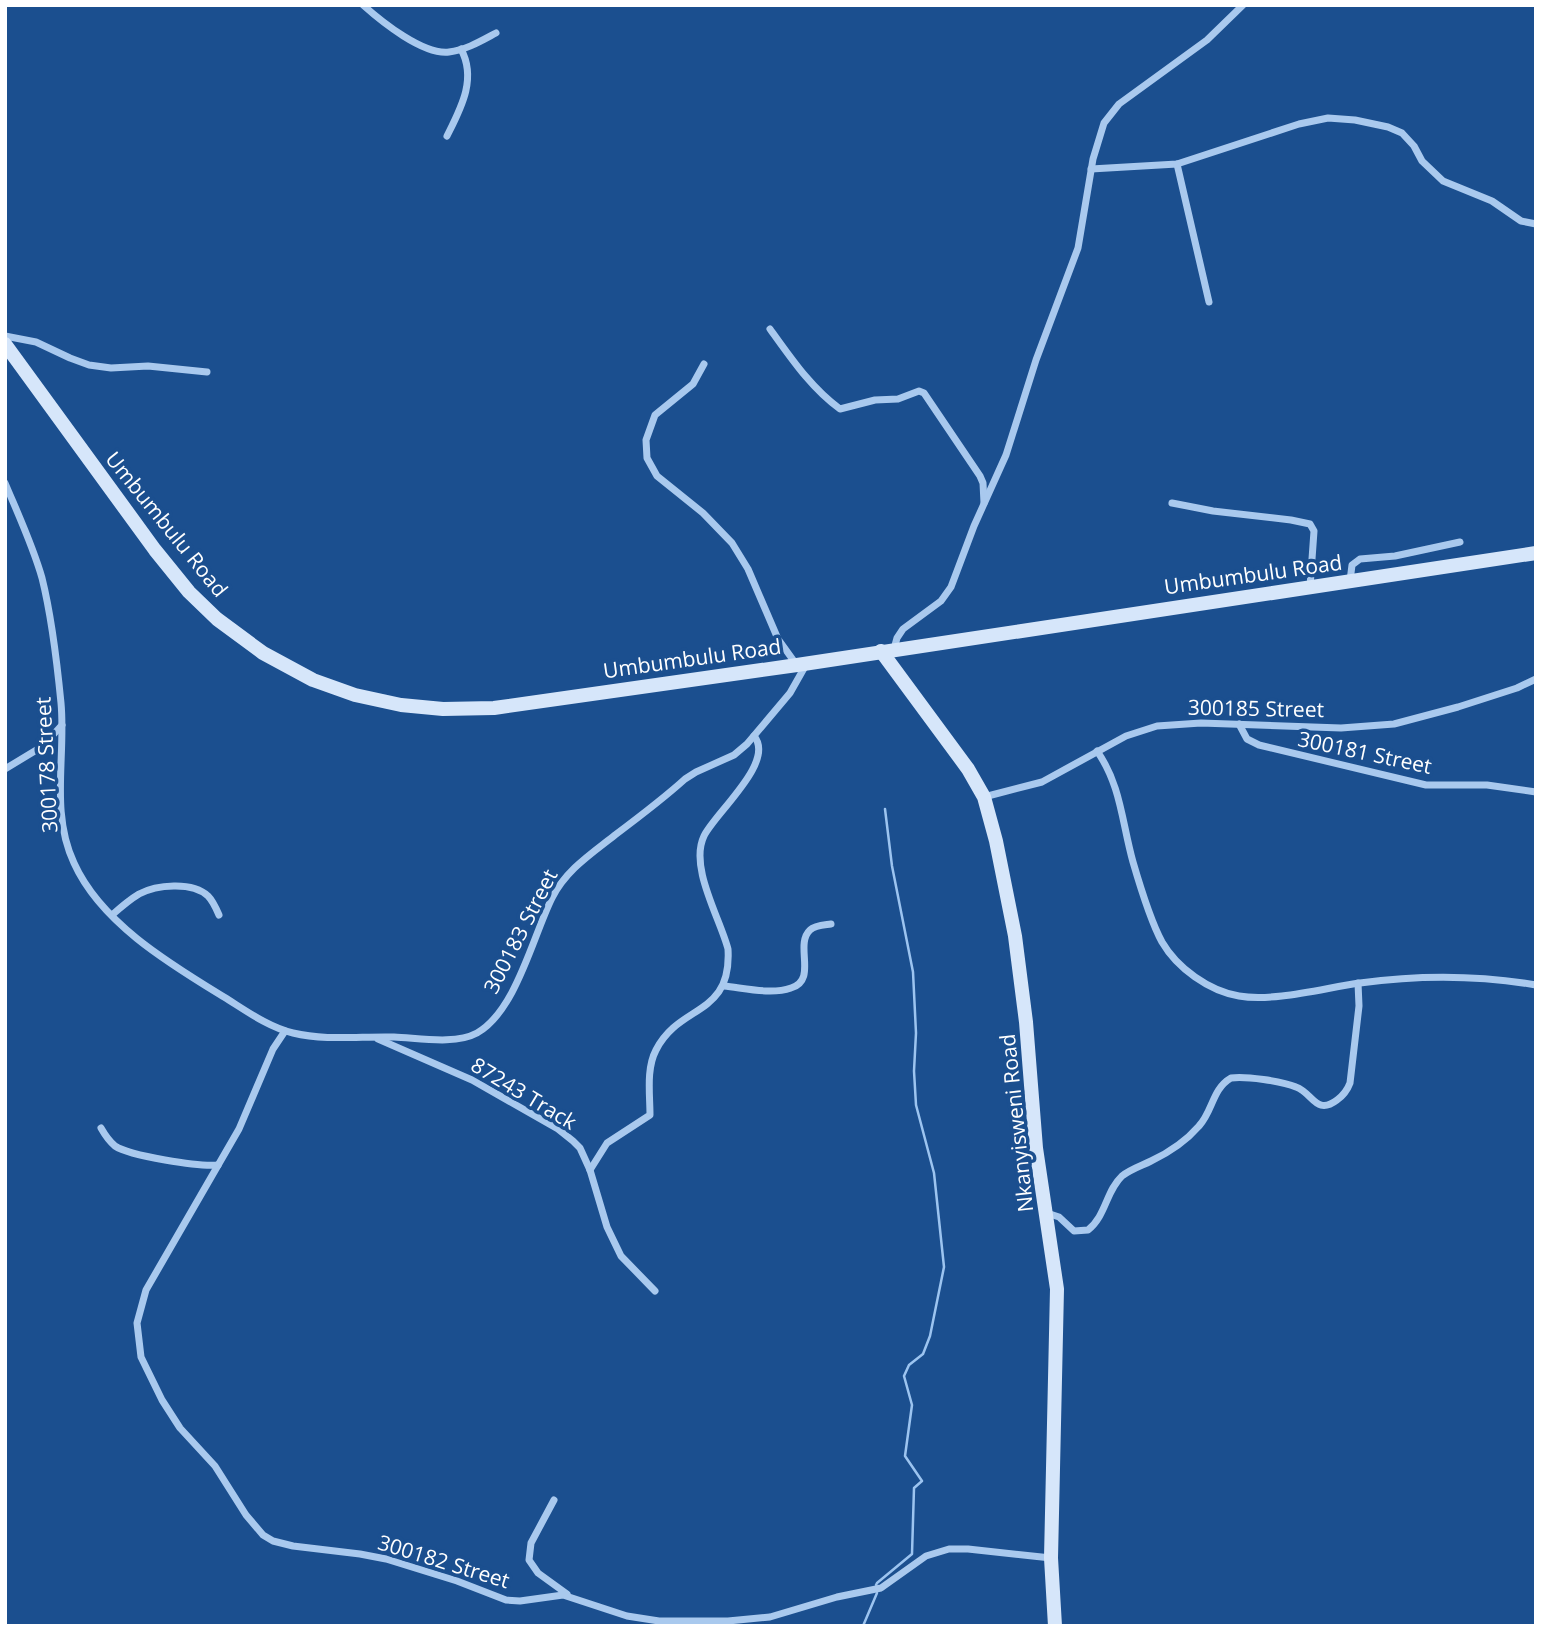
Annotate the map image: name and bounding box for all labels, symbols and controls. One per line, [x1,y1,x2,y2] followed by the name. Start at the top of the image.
[100,445,234,603] street label: Umbumbulu Road
[1162,548,1344,600] street label: Umbumbulu Road
[601,632,783,684] street label: Umbumbulu Road
[1188,693,1324,723] street label: 300185 Street
[28,696,64,834] street label: 300178 Street
[1295,724,1435,780] street label: 300181 Street
[477,864,563,998] street label: 300183 Street
[993,1033,1039,1213] street label: Nkanyisweni Road
[466,1051,582,1135] street label: 87243 Track
[375,1528,513,1594] street label: 300182 Street

